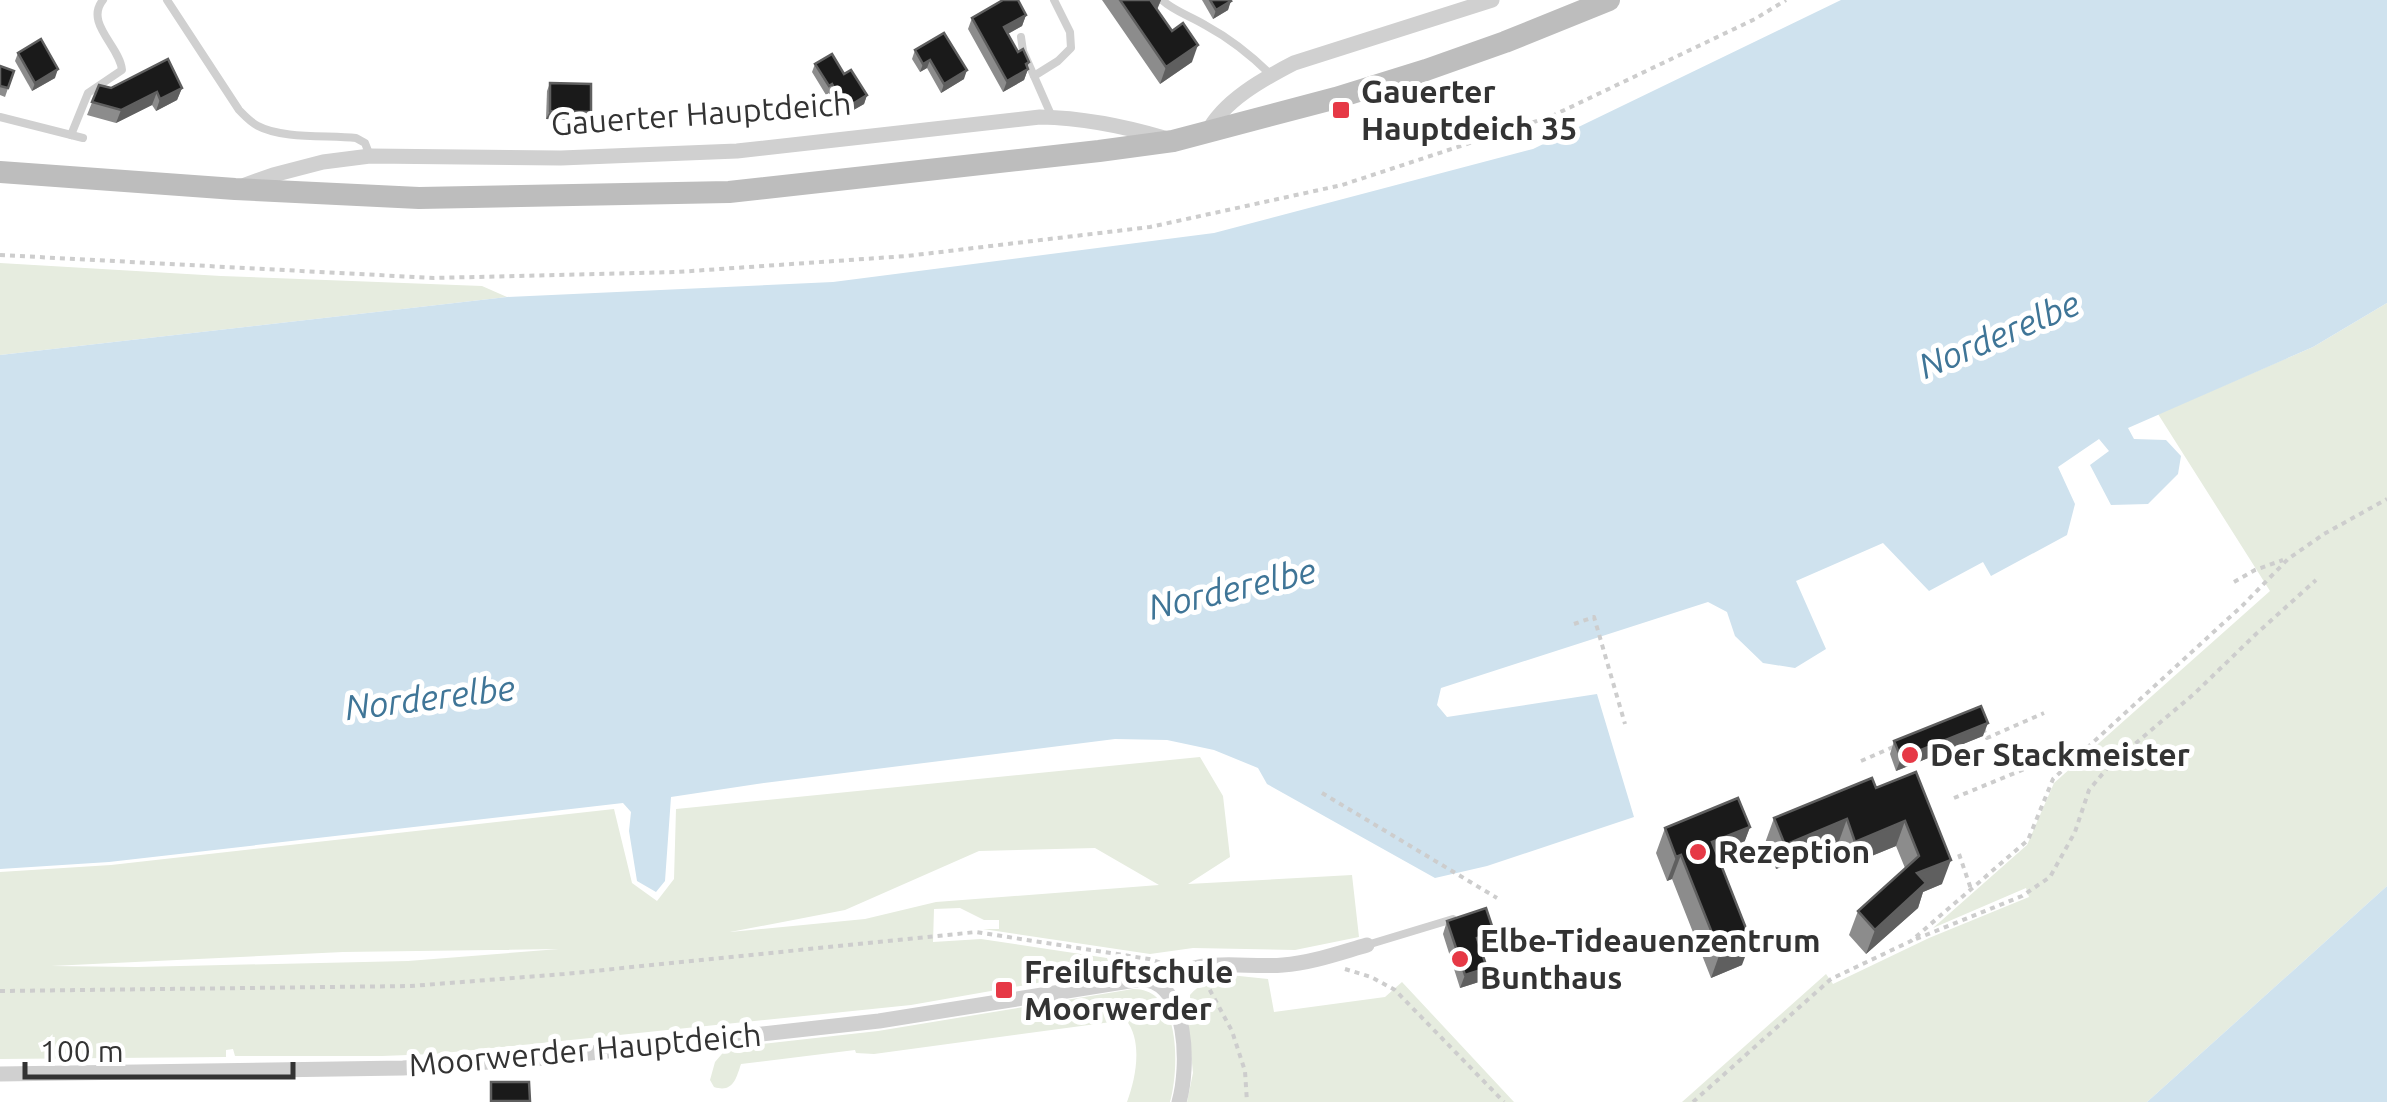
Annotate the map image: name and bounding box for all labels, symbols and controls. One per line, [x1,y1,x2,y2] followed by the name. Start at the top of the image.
[1361,73,1577,146] place label: Gauerter Hauptdeich 35
[550,85,852,141] street label: Gauerter Hauptdeich
[1330,99,1352,121] marker: Gauerter Hauptdeich 35
[1912,282,2085,386] water label: Norderelbe
[1144,549,1320,627] water label: Norderelbe
[343,667,518,727] water label: Norderelbe
[1930,736,2190,772] place label: Der Stackmeister
[1899,744,1921,766] marker: Der Stackmeister
[1718,833,1870,869] place label: Rezeption
[1687,841,1709,863] marker: Rezeption
[1480,922,1821,995] place label: Elbe-Tideauenzentrum Bunthaus
[1449,948,1471,970] marker: Elbe-Tideauenzentrum Bunthaus
[1024,953,1233,1026] place label: Freiluftschule Moorwerder
[993,979,1015,1001] marker: Freiluftschule Moorwerder
[407,1016,763,1082] street label: Moorwerder Hauptdeich
[25,1017,292,1079] scale bar
[40,1034,124,1068] text: 100 m

